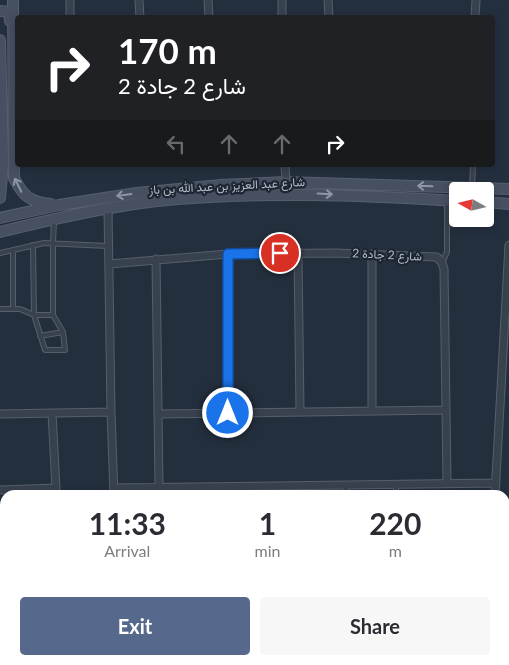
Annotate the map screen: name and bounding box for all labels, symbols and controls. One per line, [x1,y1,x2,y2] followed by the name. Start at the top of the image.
[118,29,217,71] text: 170 m
[35,35,100,100] icon: right
[118,72,246,99] text: شارع 2 جادة 2
[162,130,190,158] icon: left
[215,130,243,158] icon: ahead
[268,130,296,158] icon: ahead
[321,130,349,158] icon: right
[148,174,305,199] street label: شارع عبد العزيز بن عبد الله بن باز
[13,178,22,193] one-way arrow
[418,182,434,191] one-way arrow
[449,182,494,228] north arrow
[449,182,494,227] map controls
[317,190,333,199] one-way arrow
[116,191,132,201] one-way arrow
[259,232,301,274] pin
[266,239,294,267] icon: arrive
[352,245,422,266] street label: شارع 2 جادة 2
[201,386,253,438] position arrow
[89,505,166,541] text: 11:33
[259,505,276,541] text: 1
[369,505,421,541] text: 220
[104,541,150,560] text: Arrival
[255,541,281,560] text: min
[389,541,402,560] text: m
[20,597,250,655] button: Exit
[260,597,490,655] button: Share

